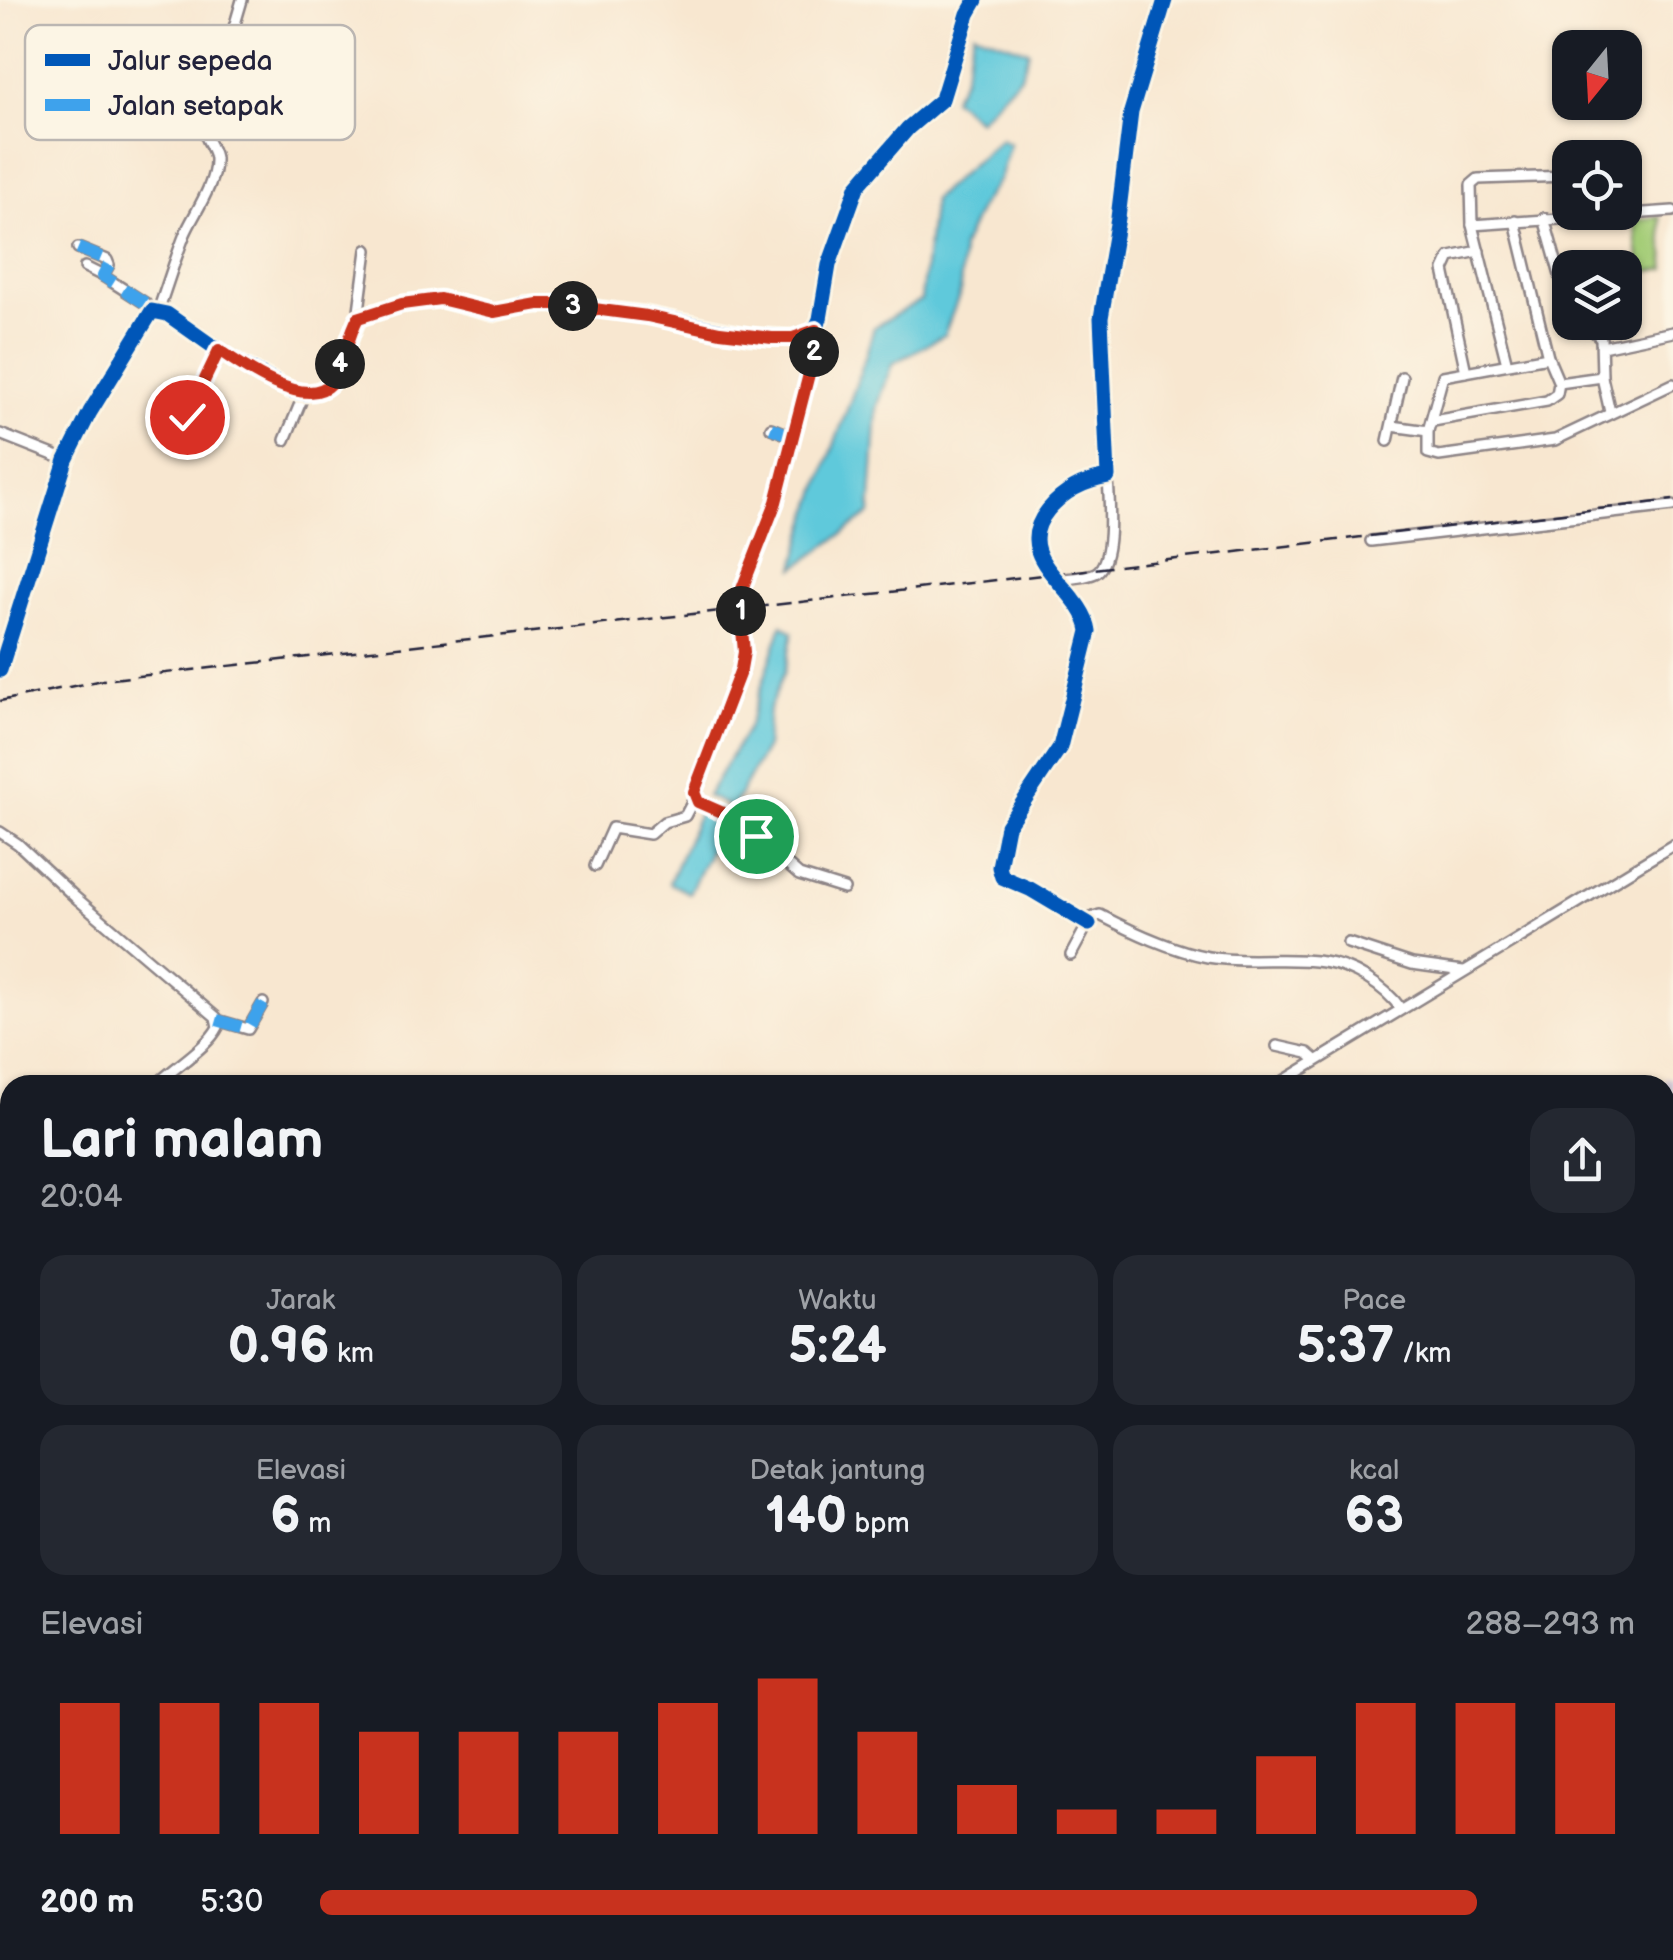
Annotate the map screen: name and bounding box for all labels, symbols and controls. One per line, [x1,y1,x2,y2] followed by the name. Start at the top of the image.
[25,25,355,140] legend
[1552,30,1642,120] north arrow
[1552,30,1642,340] map controls
[108,45,273,78] text: Jalur sepeda
[108,90,283,123] text: Jalan setapak
[1552,140,1642,230] button: locate
[1552,250,1642,340] button: layers
[548,281,598,331] pin: 3
[565,289,581,322] text: 3
[789,327,839,377] pin: 2
[806,335,822,368] text: 2
[315,339,365,389] pin: 4
[332,347,348,380] text: 4
[145,375,230,460] pin
[160,390,215,445] icon: check
[716,586,766,636] pin: 1
[735,594,747,627] text: 1
[714,794,799,879] pin
[729,809,784,864] icon: arrive
[40,1107,323,1174] text: Lari malam
[1530,1108,1635,1213] button: share
[40,1178,123,1217] text: 20:04
[266,1284,335,1317] text: Jarak
[798,1284,877,1317] text: Waktu
[1342,1284,1406,1317] text: Pace
[228,1317,329,1377] text: 0.96
[788,1317,887,1377] text: 5:24
[1297,1317,1394,1377] text: 5:37
[329,1337,374,1370] text: km
[1394,1337,1452,1370] text: /km
[256,1454,346,1487] text: Elevasi
[750,1454,925,1487] text: Detak jantung
[1349,1454,1399,1487] text: kcal
[270,1487,301,1547] text: 6
[765,1487,847,1547] text: 140
[1344,1487,1404,1547] text: 63
[301,1507,331,1540] text: m
[847,1507,910,1540] text: bpm
[40,1605,143,1644] text: Elevasi
[1466,1605,1635,1644] text: 288–293 m
[40,1883,134,1922] text: 200 m
[200,1883,263,1922] text: 5:30

